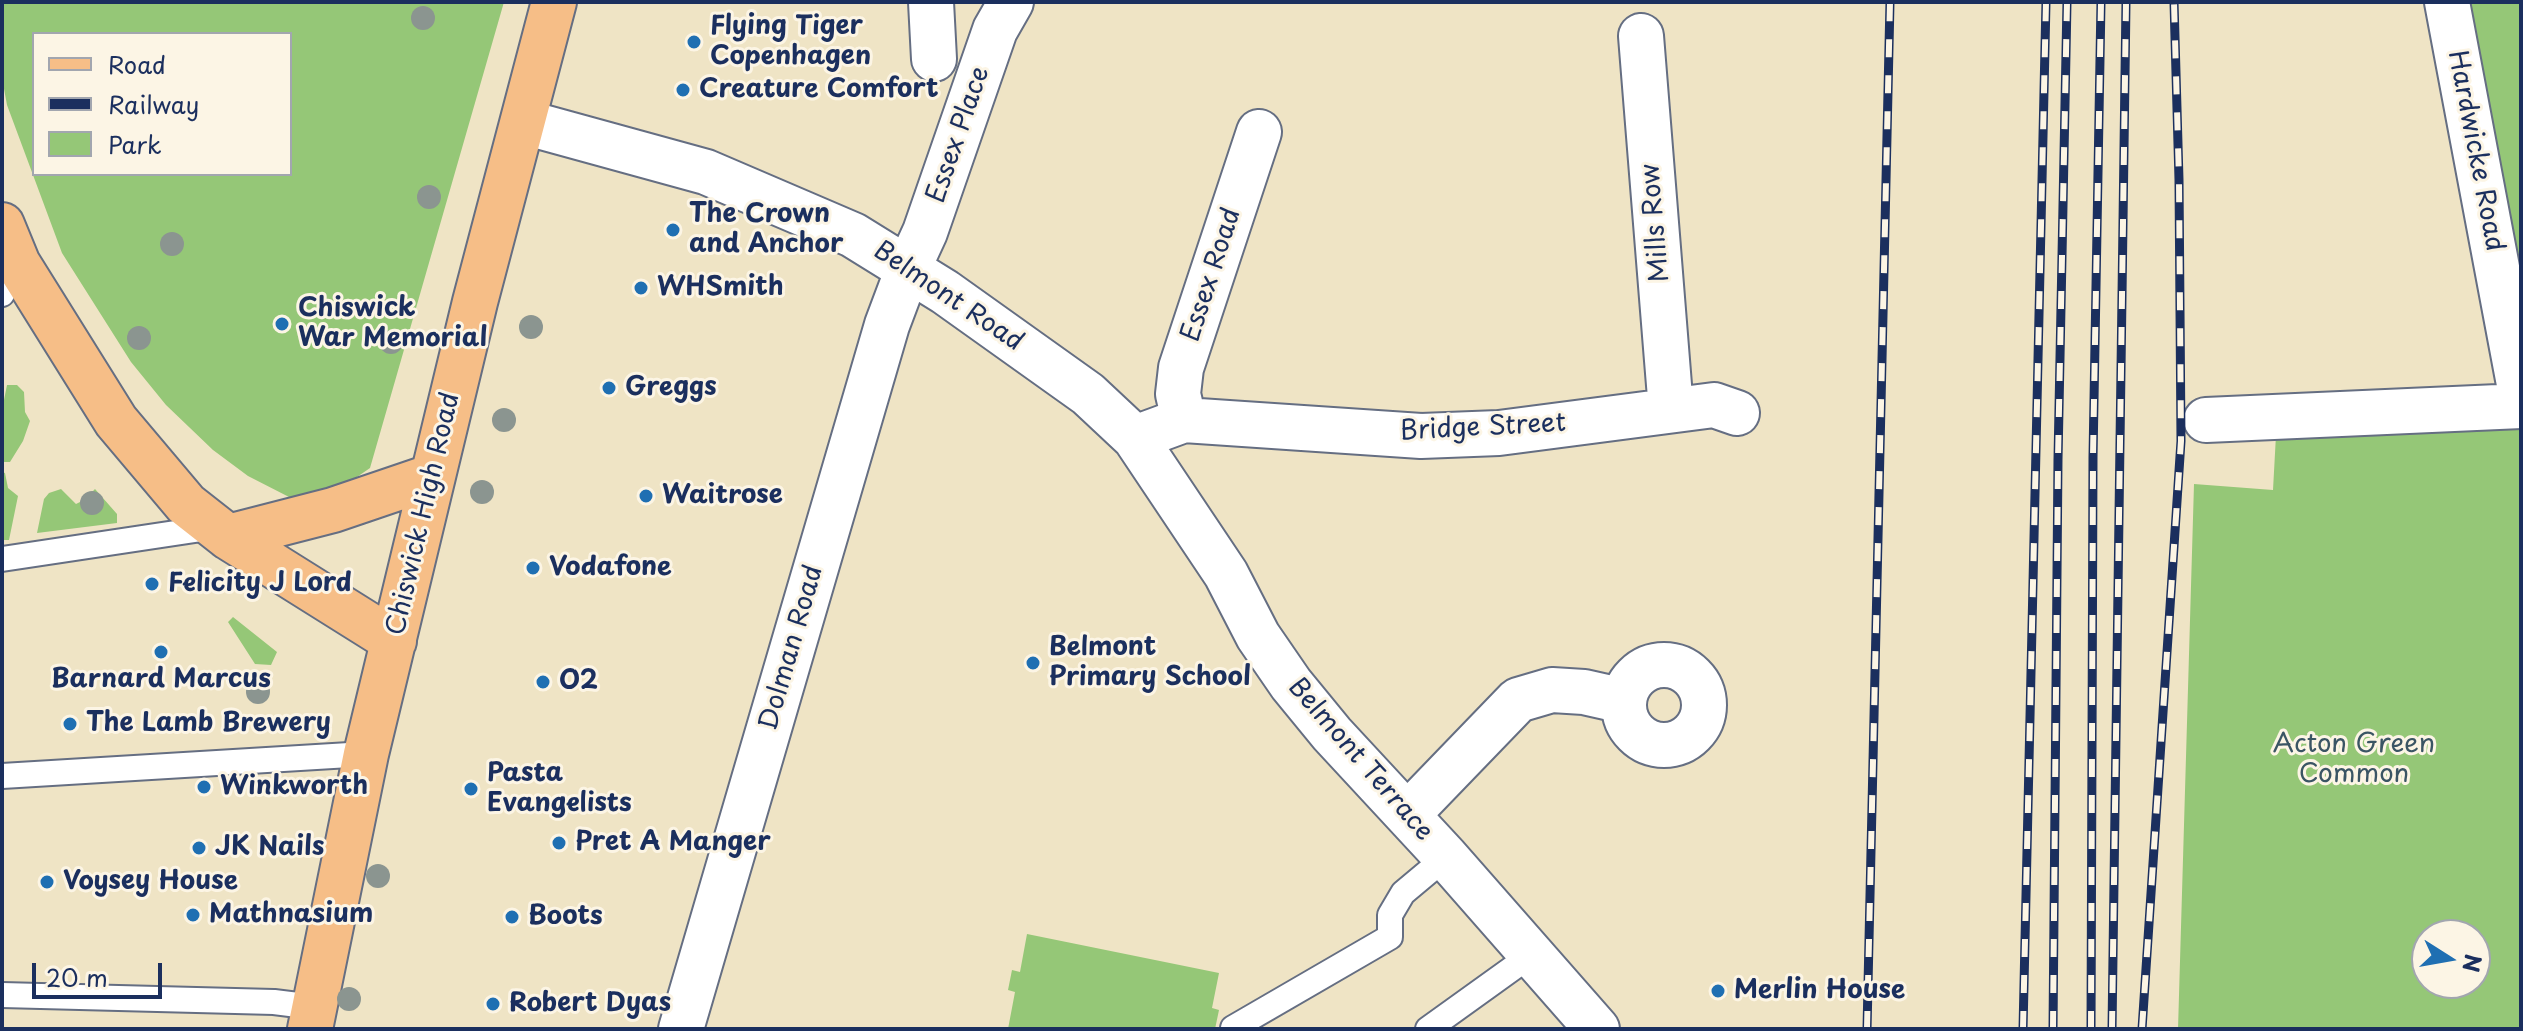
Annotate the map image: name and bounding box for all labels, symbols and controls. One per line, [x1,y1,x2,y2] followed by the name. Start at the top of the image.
[710,11,871,72] place label: Flying Tiger Copenhagen
[32,32,292,176] legend
[685,33,703,51] marker: Flying Tiger Copenhagen
[108,46,166,82] text: Road
[2440,48,2510,254] street label: Hardwicke Road
[921,63,997,207] street label: Essex Place
[699,74,938,106] place label: Creature Comfort
[674,81,692,99] marker: Creature Comfort
[108,86,199,122] text: Railway
[108,126,162,162] text: Park
[1635,162,1677,284] street label: Mills Row
[689,199,843,260] place label: The Crown and Anchor
[1176,204,1248,346] street label: Essex Road
[664,221,682,239] marker: The Crown and Anchor
[867,235,1029,359] street label: Belmont Road
[657,272,784,304] place label: WHSmith
[632,279,650,297] marker: WHSmith
[298,293,487,354] place label: Chiswick War Memorial
[273,315,291,333] marker: Chiswick War Memorial
[625,372,717,404] place label: Greggs
[600,379,618,397] marker: Greggs
[381,390,467,638] street label: Chiswick High Road
[1399,408,1567,448] street label: Bridge Street
[662,480,783,512] place label: Waitrose
[637,487,655,505] marker: Waitrose
[549,552,672,584] place label: Vodafone
[524,559,542,577] marker: Vodafone
[754,562,830,734] street label: Dolman Road
[168,568,352,600] place label: Felicity J Lord
[143,575,161,593] marker: Felicity J Lord
[1049,632,1251,694] place label: Belmont Primary School
[152,643,170,661] marker: Barnard Marcus
[1024,654,1042,672] marker: Belmont Primary School
[51,664,271,696] place label: Barnard Marcus
[559,666,598,698] place label: O2
[1281,672,1439,848] street label: Belmont Terrace
[534,673,552,691] marker: O2
[86,708,331,740] place label: The Lamb Brewery
[61,715,79,733] marker: The Lamb Brewery
[2273,729,2435,790] park label: Acton Green Common
[487,758,632,820] place label: Pasta Evangelists
[220,771,368,803] place label: Winkworth
[195,778,213,796] marker: Winkworth
[462,780,480,798] marker: Pasta Evangelists
[575,827,771,859] place label: Pret A Manger
[215,832,324,864] place label: JK Nails
[550,834,568,852] marker: Pret A Manger
[190,839,208,857] marker: JK Nails
[63,866,238,898] place label: Voysey House
[38,873,56,891] marker: Voysey House
[209,899,373,931] place label: Mathnasium
[528,901,603,933] place label: Boots
[184,906,202,924] marker: Mathnasium
[503,908,521,926] marker: Boots
[2411,919,2491,999] north arrow
[36,947,166,997] scale bar
[2455,952,2491,975] text: N
[46,959,108,995] text: 20 m
[1734,975,1905,1007] place label: Merlin House
[1709,982,1727,1000] marker: Merlin House
[509,988,671,1020] place label: Robert Dyas
[484,995,502,1013] marker: Robert Dyas

